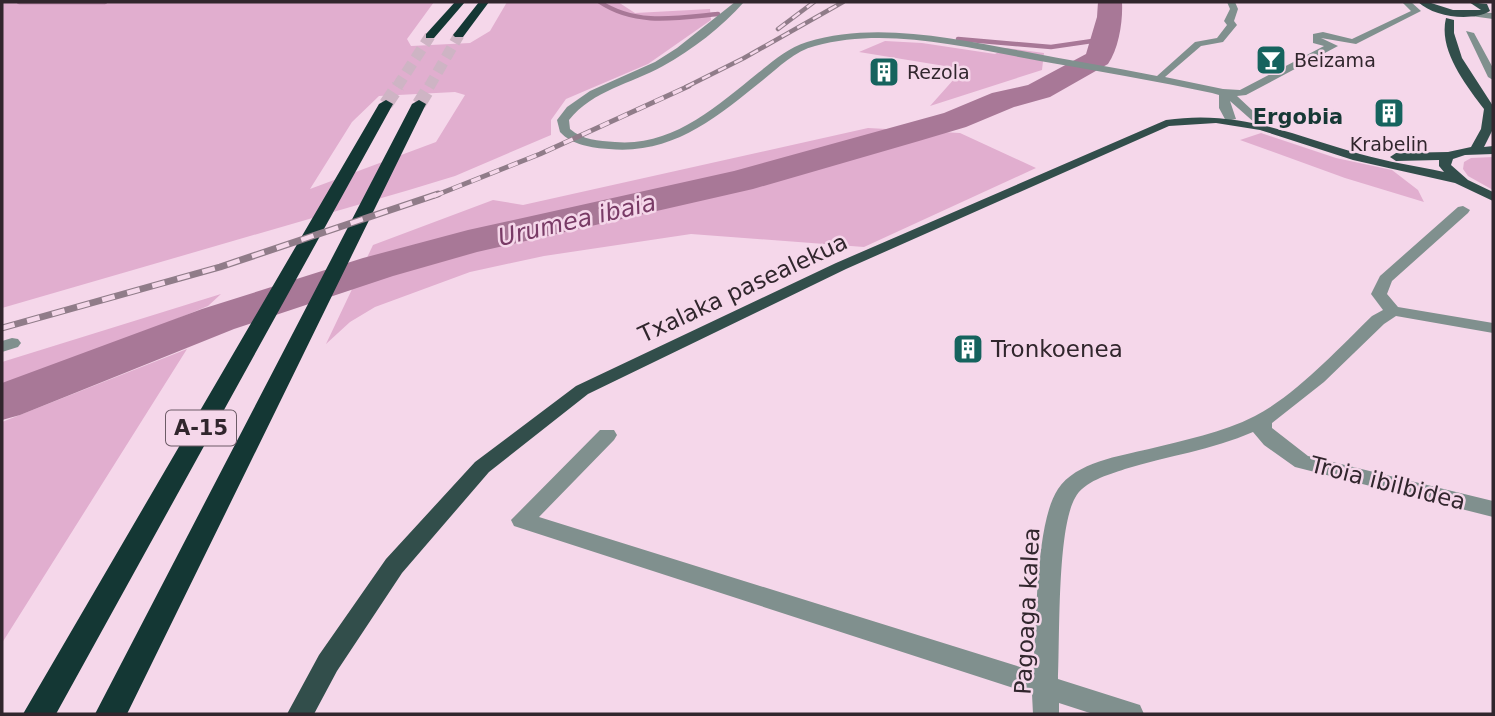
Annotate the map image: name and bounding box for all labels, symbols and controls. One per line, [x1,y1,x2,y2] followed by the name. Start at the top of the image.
[1254,43,1288,77] bar icon: Beizama
[1294,49,1376,71] place label: Beizama
[867,55,901,89] building icon: Rezola
[907,61,970,83] place label: Rezola
[1372,96,1406,130] building icon: Krabelin
[1253,105,1343,129] district label: Ergobia
[1350,133,1428,155] place label: Krabelin
[495,188,659,252] water label: Urumea ibaia
[634,228,852,348] street label: Txalaka pasealekua
[951,332,985,366] building icon: Tronkoenea
[990,336,1123,362] place label: Tronkoenea
[166,410,236,446] road number: A-15
[1307,451,1468,515] street label: Troia ibilbidea
[1010,527,1044,695] street label: Pagoaga kalea

